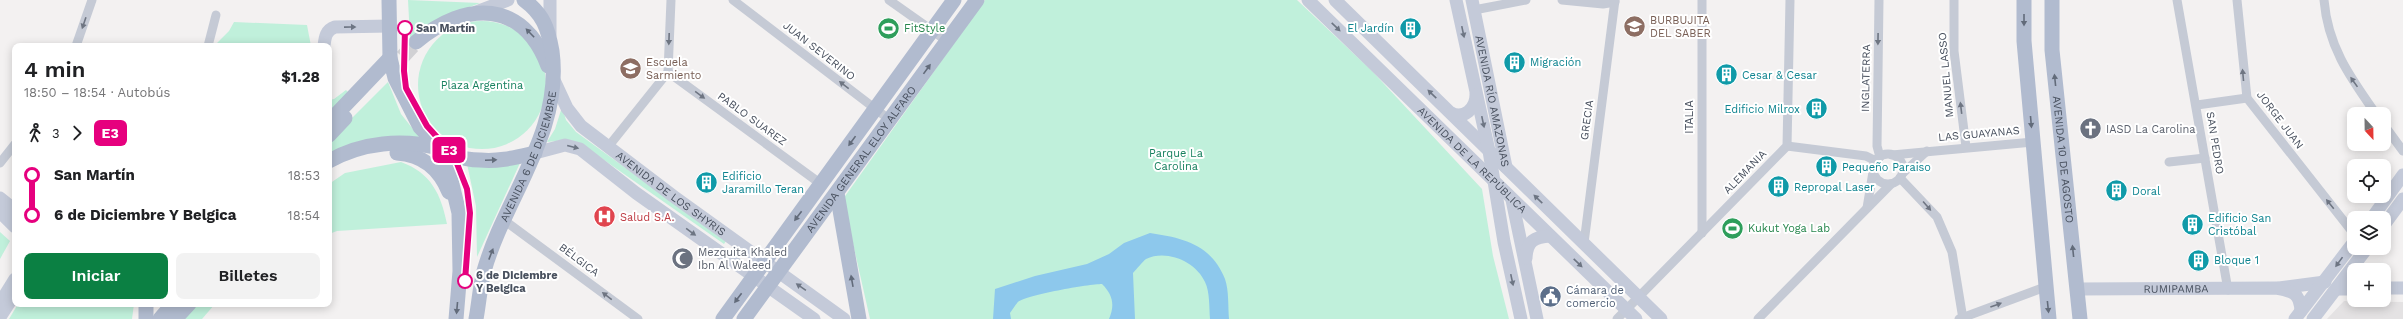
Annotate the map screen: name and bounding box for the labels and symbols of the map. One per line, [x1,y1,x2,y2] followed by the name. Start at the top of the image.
[1621,13,1647,39] school or university icon: BURBUJITA DEL SABER
[1650,14,1711,40] place label: BURBUJITA DEL SABER
[2021,14,2027,27] one-way arrow
[876,15,902,41] sports icon: FitStyle
[1397,15,1423,41] building icon: El Jardín
[81,17,87,29] one-way arrow
[780,19,858,83] street label: JUAN SEVERINO
[397,20,413,36] marker: San Martín
[416,22,475,35] place label: San Martín
[904,22,945,35] place label: FitStyle
[1331,22,1341,32] one-way arrow
[1347,22,1394,35] place label: El Jardín
[344,24,357,30] one-way arrow
[1460,25,1466,38] one-way arrow
[526,28,535,38] one-way arrow
[1936,32,1956,118] street label: MANUEL LASSO
[666,33,673,45] one-way arrow
[1875,33,1881,46] one-way arrow
[1473,34,1512,168] street label: AVENIDA RÍO AMAZONAS
[1859,44,1873,112] street label: INGLATERRA
[1502,49,1528,75] building icon: Migración
[618,55,644,81] school or university icon: Escuela Sarmiento
[646,56,701,82] place label: Escuela Sarmiento
[1530,56,1581,69] place label: Migración
[1714,62,1740,88] building icon: Cesar & Cesar
[923,63,932,74] one-way arrow
[1742,69,1817,82] place label: Cesar & Cesar
[2240,69,2247,81] one-way arrow
[2052,73,2058,86] one-way arrow
[2350,77,2358,88] one-way arrow
[441,79,523,92] park label: Plaza Argentina
[839,82,849,90] one-way arrow
[803,83,919,235] street label: AVENIDA GENERAL ELOY ALFARO
[2254,88,2306,152] street label: JORGE JUAN
[1427,89,1437,99] one-way arrow
[497,90,559,224] street label: AVENIDA 6 DE DICIEMBRE
[715,90,789,148] street label: PABLO SUAREZ
[694,91,705,99] one-way arrow
[2050,95,2076,224] street label: AVENIDA 10 DE AGOSTO
[1803,96,1829,122] building icon: Edificio Milrox
[1578,99,1596,141] street label: GRECIA
[1683,100,1696,134] street label: ITALIA
[1958,102,1964,114] one-way arrow
[1724,103,1800,116] place label: Edificio Milrox
[1415,104,1529,216] street label: AVENIDA DE LA REPÚBLICA
[2347,107,2391,151] north arrow
[2204,111,2226,175] street label: SAN PEDRO
[1480,116,1486,128] one-way arrow
[2028,116,2034,128] one-way arrow
[2077,116,2103,142] church icon: IASD La Carolina
[2106,123,2195,136] place label: IASD La Carolina
[1938,124,2020,144] street label: LAS GUAYANAS
[848,135,856,146] one-way arrow
[431,137,467,163] line badge: E3
[567,145,579,151] one-way arrow
[1149,147,1203,173] park label: Parque La Carolina
[1721,147,1769,197] street label: ALEMANIA
[613,148,728,238] street label: AVENIDA DE LOS SHYRIS
[1813,154,1839,180] building icon: Pequeño Paraiso
[485,157,498,163] one-way arrow
[1842,161,1931,174] place label: Pequeño Paraiso
[693,169,719,195] building icon: Edificio Jaramillo Teran
[722,170,804,196] place label: Edificio Jaramillo Teran
[1766,174,1792,200] building icon: Repropal Laser
[2104,178,2130,204] building icon: Doral
[1794,181,1875,194] place label: Repropal Laser
[2132,185,2161,198] place label: Doral
[1533,194,1543,204] one-way arrow
[2325,198,2334,209] one-way arrow
[1923,201,1932,212] one-way arrow
[591,204,617,230] hospital icon: Salud S.A.
[794,210,802,221] one-way arrow
[620,211,674,224] place label: Salud S.A.
[2180,211,2206,237] building icon: Edificio San Cristóbal
[2208,212,2271,238] place label: Edificio San Cristóbal
[1720,215,1746,241] sports icon: Kukut Yoga Lab
[1748,222,1830,235] place label: Kukut Yoga Lab
[685,228,696,236] one-way arrow
[556,240,602,279] street label: BÉLGICA
[670,245,696,271] mosque icon: Mezquita Khaled Ibn Al Waleed
[2070,245,2076,257] one-way arrow
[698,246,787,272] place label: Mezquita Khaled Ibn Al Waleed
[488,247,494,259] one-way arrow
[2185,247,2211,273] building icon: Bloque 1
[2214,254,2259,267] place label: Bloque 1
[2335,257,2343,268] one-way arrow
[1573,258,1583,268] one-way arrow
[476,269,558,295] place label: 6 de Diciembre Y Belgica
[457,273,473,289] marker: 6 de Diciembre Y Belgica
[849,274,855,287] one-way arrow
[1510,274,1516,287] one-way arrow
[2143,282,2209,295] street label: RUMIPAMBA
[796,283,807,291] one-way arrow
[1537,283,1563,309] public building icon: Cámara de comercio
[1566,284,1624,310] place label: Cámara de comercio
[601,292,612,300] one-way arrow
[734,293,743,304] one-way arrow
[2044,301,2051,313] one-way arrow
[454,302,461,314] one-way arrow
[1990,302,2002,308] one-way arrow

